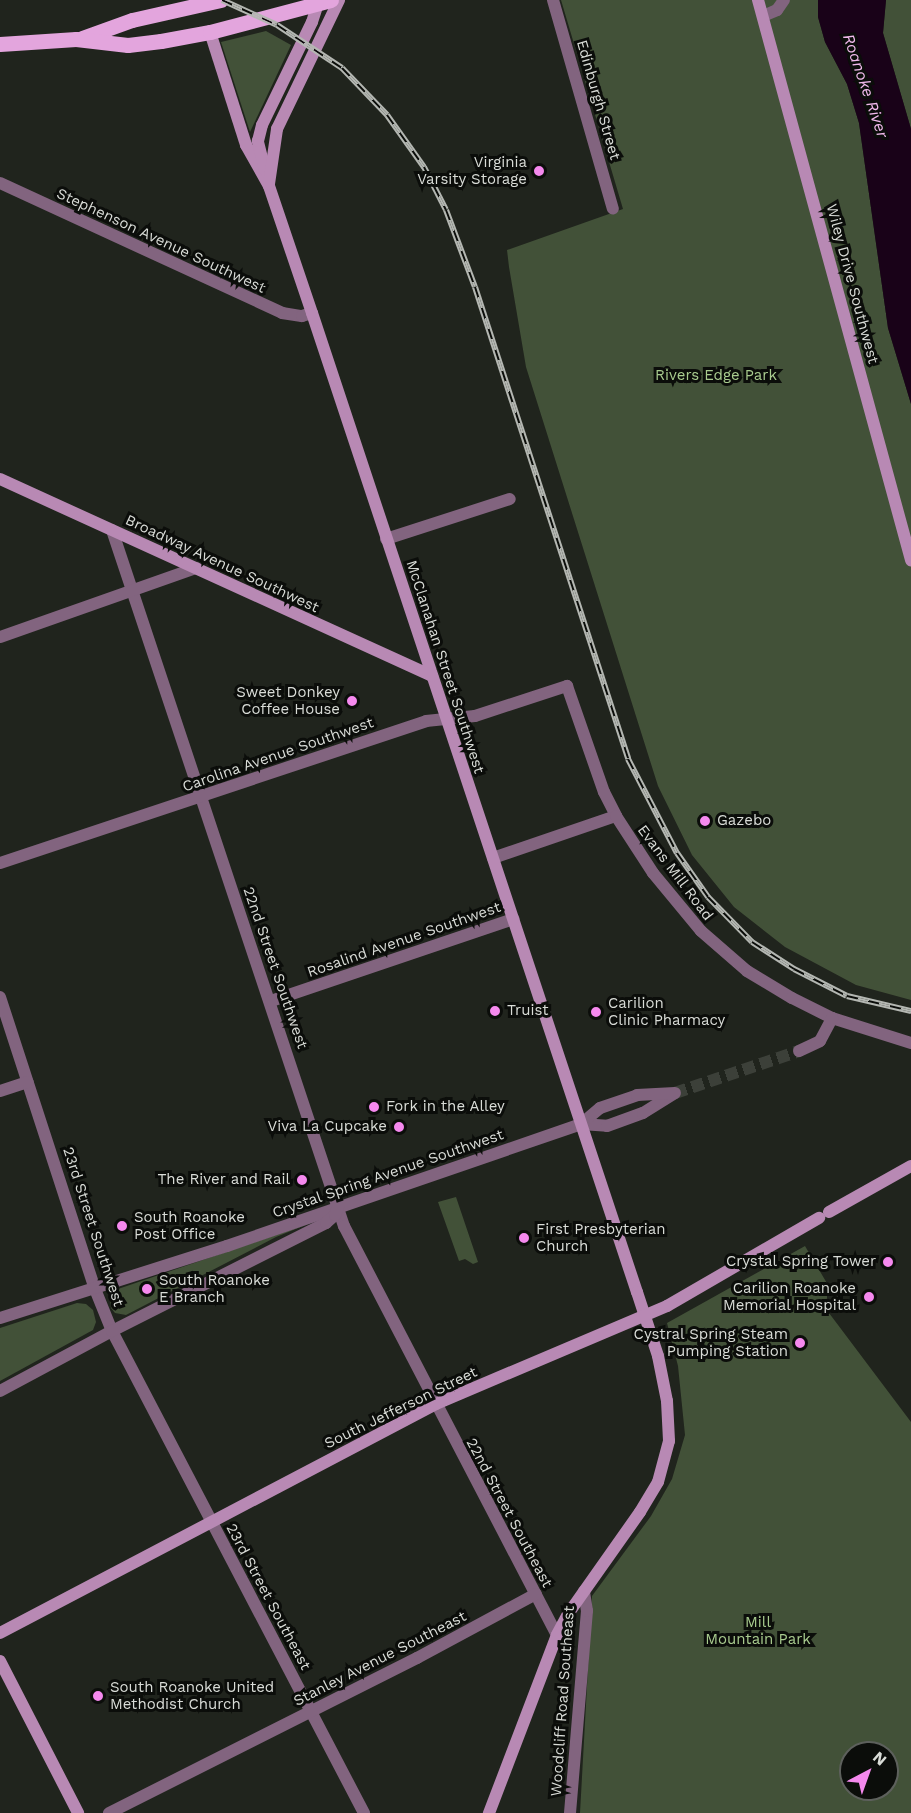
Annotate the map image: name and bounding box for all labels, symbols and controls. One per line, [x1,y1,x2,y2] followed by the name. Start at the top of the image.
[838,31,892,141] water label: Roanoke River
[572,38,624,162] street label: Edinburgh Street
[417,153,527,188] place label: Virginia Varsity Storage
[532,164,546,178] marker: Virginia Varsity Storage
[53,184,269,298] street label: Stephenson Avenue Southwest
[822,202,882,366] street label: Wiley Drive Southwest
[655,367,777,385] park label: Rivers Edge Park
[122,511,322,617] street label: Broadway Avenue Southwest
[402,558,488,776] street label: McClanahan Street Southwest
[236,683,340,718] place label: Sweet Donkey Coffee House
[345,694,359,708] marker: Sweet Donkey Coffee House
[180,714,376,796] street label: Carolina Avenue Southwest
[717,812,771,830] place label: Gazebo
[698,814,712,828] marker: Gazebo
[633,822,717,924] street label: Evans Mill Road
[239,885,311,1051] street label: 22nd Street Southwest
[305,898,503,982] street label: Rosalind Avenue Southwest
[608,994,725,1029] place label: Carilion Clinic Pharmacy
[507,1002,549,1020] place label: Truist
[488,1004,502,1018] marker: Truist
[589,1005,603,1019] marker: Carilion Clinic Pharmacy
[386,1098,506,1116] place label: Fork in the Alley
[367,1100,381,1114] marker: Fork in the Alley
[267,1118,387,1136] place label: Viva La Cupcake
[392,1120,406,1134] marker: Viva La Cupcake
[270,1126,506,1222] street label: Crystal Spring Avenue Southwest
[59,1145,127,1309] street label: 23rd Street Southwest
[157,1171,290,1189] place label: The River and Rail
[295,1173,309,1187] marker: The River and Rail
[134,1208,245,1243] place label: South Roanoke Post Office
[115,1219,129,1233] marker: South Roanoke Post Office
[536,1220,666,1255] place label: First Presbyterian Church
[517,1231,531,1245] marker: First Presbyterian Church
[725,1253,876,1271] place label: Crystal Spring Tower
[881,1255,895,1269] marker: Crystal Spring Tower
[159,1271,270,1306] place label: South Roanoke E Branch
[723,1279,856,1314] place label: Carilion Roanoke Memorial Hospital
[140,1282,154,1296] marker: South Roanoke E Branch
[860,1288,878,1306] marker: Carilion Roanoke Memorial Hospital
[633,1325,788,1360] place label: Cystral Spring Steam Pumping Station
[793,1336,807,1350] marker: Cystral Spring Steam Pumping Station
[322,1363,480,1453] street label: South Jefferson Street
[462,1435,556,1591] street label: 22nd Street Southeast
[222,1521,314,1673] street label: 23rd Street Southeast
[547,1605,579,1797] street label: Woodcliff Road Southeast
[290,1607,470,1711] street label: Stanley Avenue Southeast
[705,1613,811,1648] park label: Mill Mountain Park
[110,1678,274,1713] place label: South Roanoke United Methodist Church
[91,1689,105,1703] marker: South Roanoke United Methodist Church
[839,1741,899,1801] north arrow
[869,1747,891,1770] text: N

